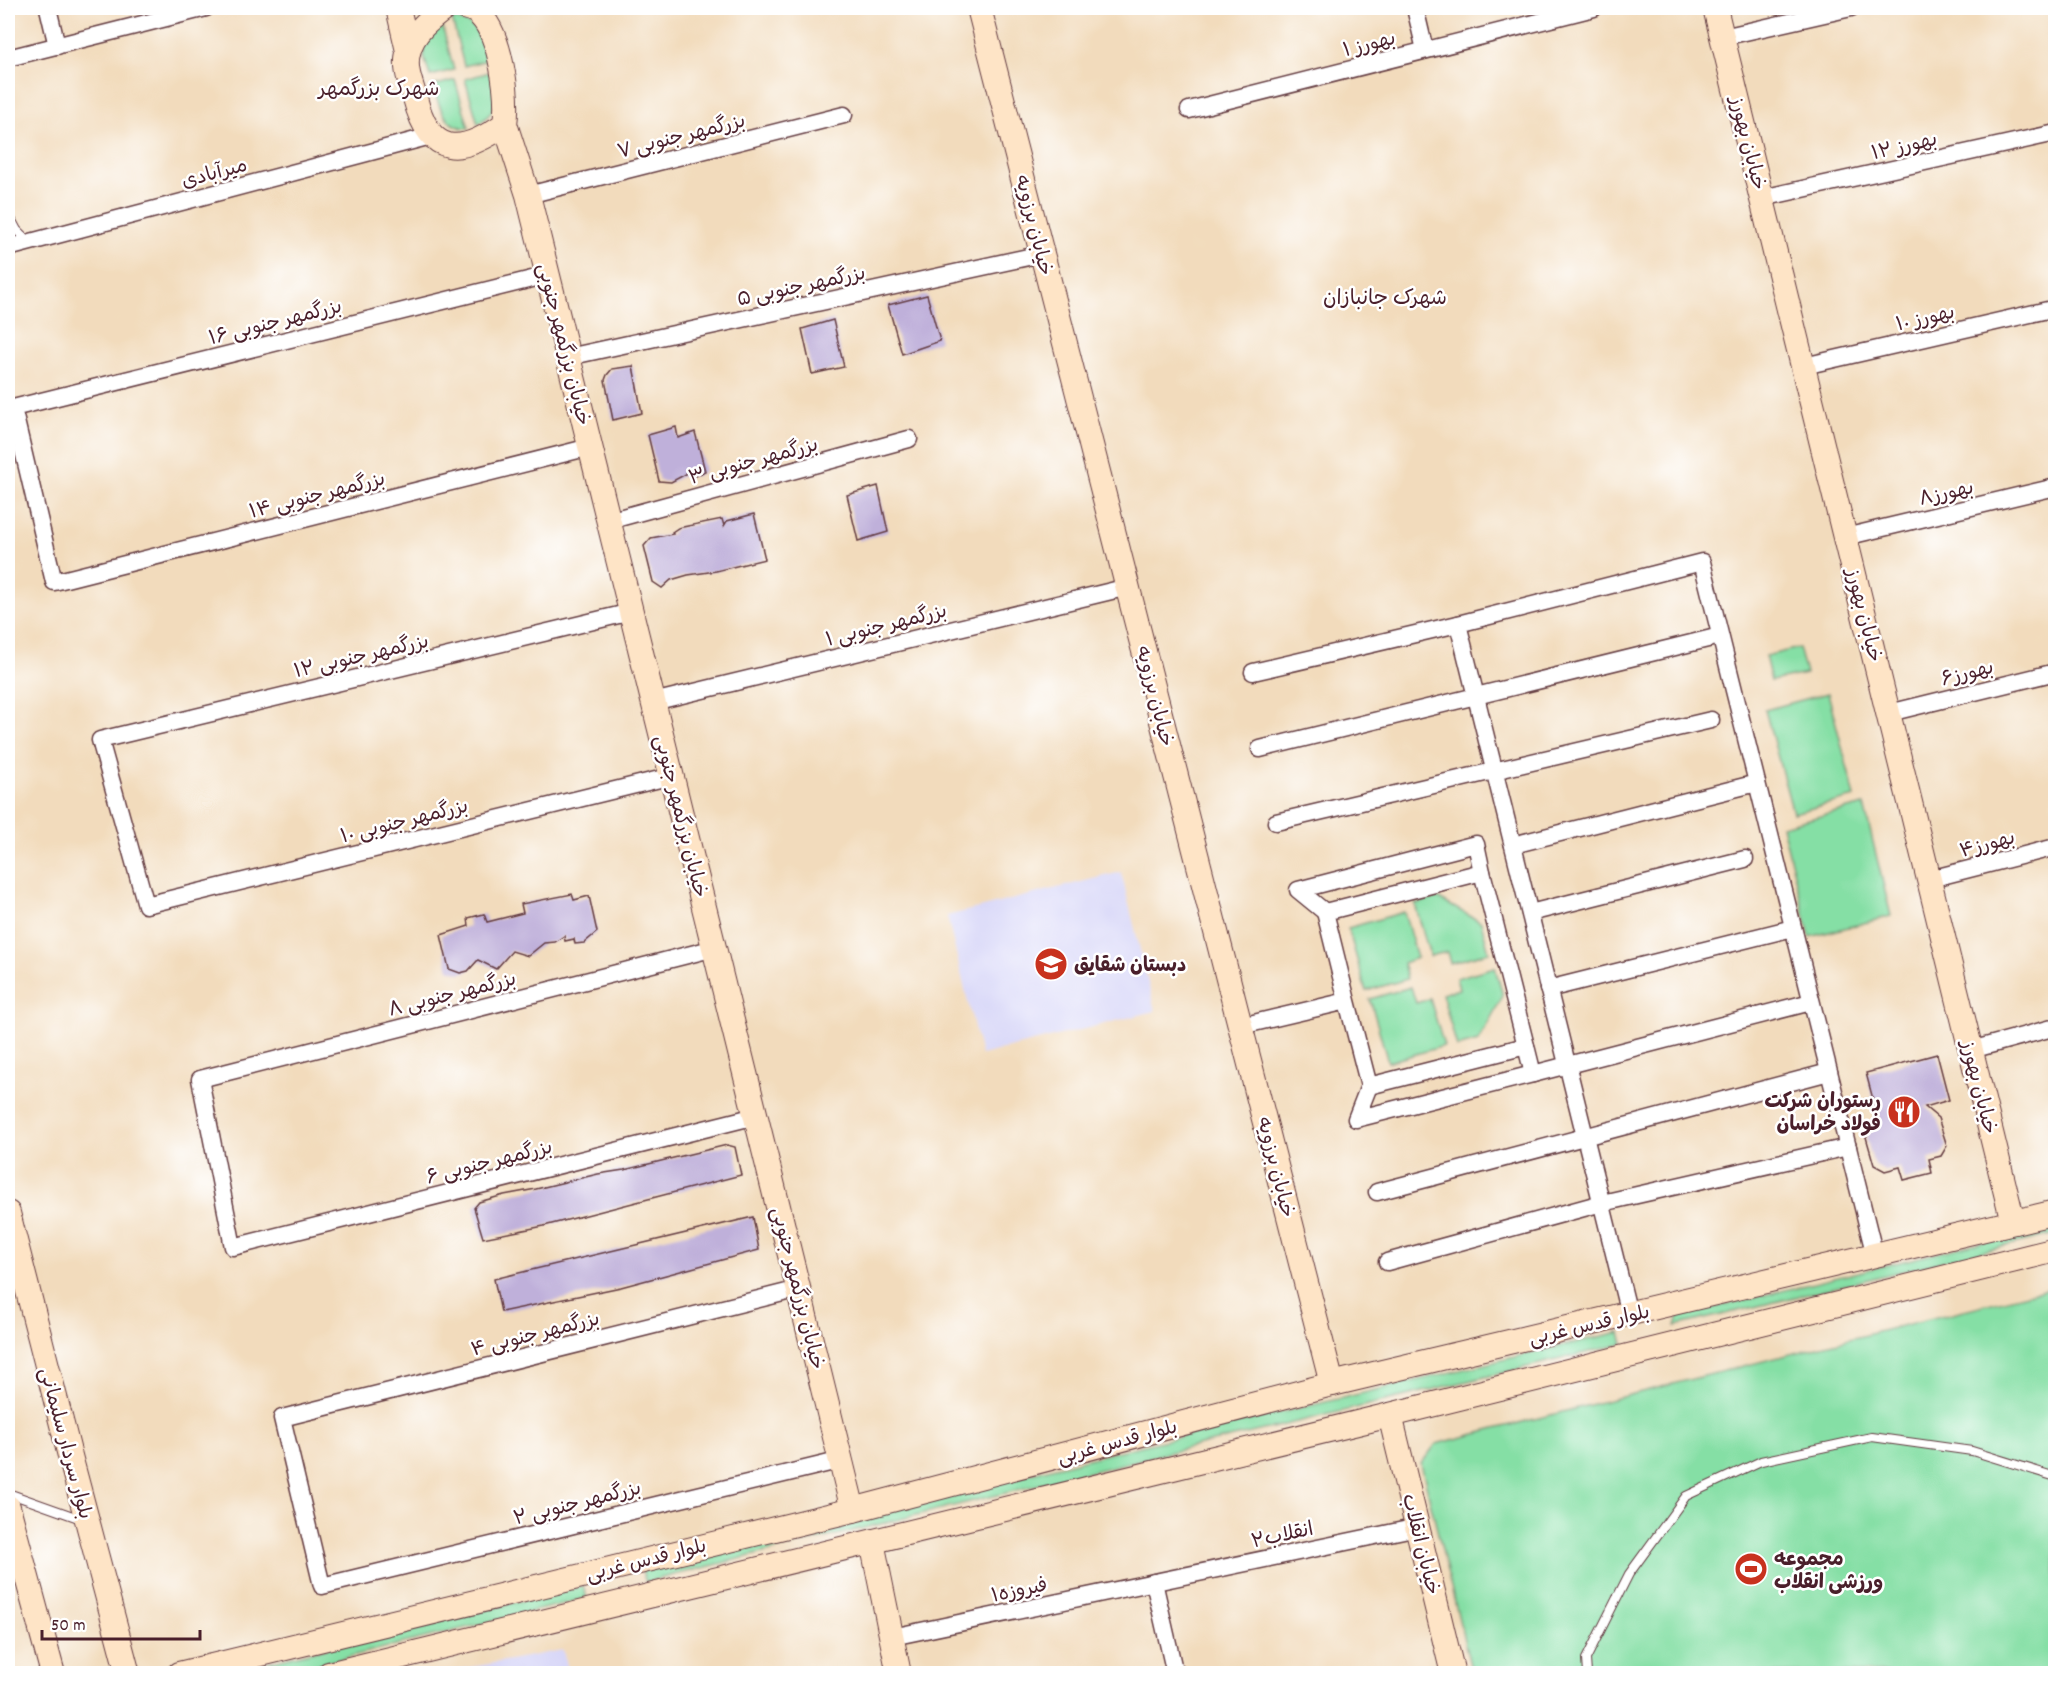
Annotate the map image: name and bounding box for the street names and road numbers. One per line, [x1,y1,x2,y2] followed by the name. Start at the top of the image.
[1340,26,1399,66] street label: بهورز ۱
[1720,92,1771,193] street label: خیابان بهورز
[615,108,749,167] street label: بزرگمهر جنوبی ۷
[1869,127,1940,169] street label: بهورز ۱۲
[179,153,251,197] street label: میرآبادی
[1006,172,1058,279] street label: خیابان برزویه
[528,261,596,429] street label: خیابان بزرگمهر جنوبی
[735,261,869,315] street label: بزرگمهر جنوبی ۵
[206,294,345,354] street label: بزرگمهر جنوبی ۱۶
[1893,300,1958,340] street label: بهورز ۱۰
[686,432,822,494] street label: بزرگمهر جنوبی ۳
[247,466,389,527] street label: بزرگمهر جنوبی ۱۴
[1916,475,1977,515] street label: بهورز۸
[1836,564,1887,665] street label: خیابان بهورز
[823,598,950,656] street label: بزرگمهر جنوبی ۱
[291,629,432,687] street label: بزرگمهر جنوبی ۱۲
[1127,643,1179,750] street label: خیابان برزویه
[1938,655,1997,695] street label: بهورز۶
[645,733,713,901] street label: خیابان بزرگمهر جنوبی
[338,794,472,852] street label: بزرگمهر جنوبی ۱۰
[1957,825,2019,867] street label: بهورز۴
[386,966,520,1025] street label: بزرگمهر جنوبی ۸
[1951,1036,2002,1137] street label: خیابان بهورز
[1248,1114,1300,1221] street label: خیابان برزویه
[424,1135,556,1193] street label: بزرگمهر جنوبی ۶
[762,1205,830,1373] street label: خیابان بزرگمهر جنوبی
[1527,1299,1653,1354] street label: بلوار قدس غربی
[468,1306,603,1365] street label: بزرگمهر جنوبی ۴
[30,1365,98,1523] street label: بلوار سردار سلیمانی
[1055,1414,1181,1473] street label: بلوار قدس غربی
[511,1476,644,1534] street label: بزرگمهر جنوبی ۲
[1393,1491,1445,1598] street label: خیابان انقلاب
[1249,1517,1316,1557] street label: انقلاب۲
[584,1533,710,1590] street label: بلوار قدس غربی
[989,1572,1050,1612] street label: فیروزه۱

